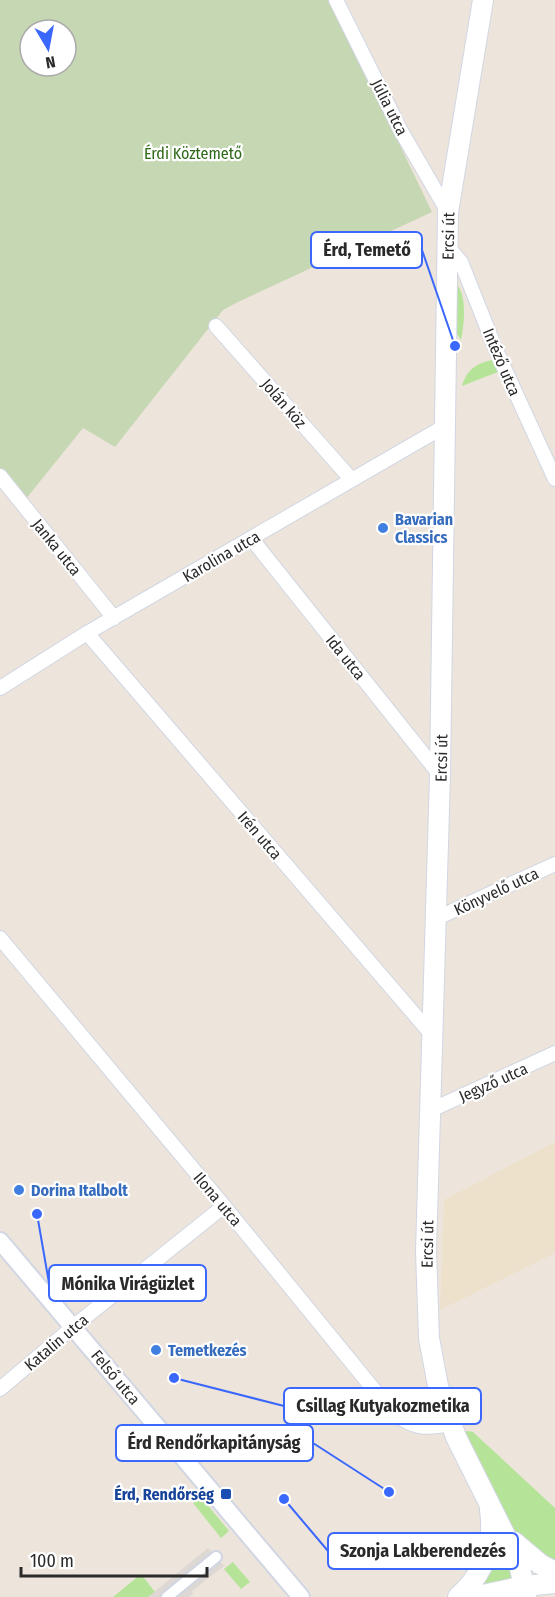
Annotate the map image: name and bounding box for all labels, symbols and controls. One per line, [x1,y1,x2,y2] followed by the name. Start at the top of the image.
[18,18,78,78] north arrow
[44,52,57,72] text: N
[367,76,412,139] street label: Júlia utca
[144,144,242,163] park label: Érdi Köztemető
[439,211,458,260] street label: Ercsi út
[311,232,422,268] callout: Érd, Temető
[323,238,411,261] text: Érd, Temető
[479,325,524,399] street label: Intéző utca
[257,375,310,432] street label: Jolán köz
[395,510,453,547] place label: Bavarian Classics
[28,515,85,580] street label: Janka utca
[376,521,390,535] marker: Bavarian Classics
[179,527,263,586] street label: Karolina utca
[322,631,370,684] street label: Ida utca
[432,733,451,782] street label: Ercsi út
[234,807,286,863] street label: Irén utca
[451,863,542,919] street label: Könyvelő utca
[456,1059,531,1106] street label: Jegyző utca
[190,1168,246,1230] street label: Ilona utca
[31,1181,128,1200] place label: Dorina Italbolt
[12,1183,26,1197] marker: Dorina Italbolt
[418,1219,437,1268] street label: Ercsi út
[49,1265,206,1301] callout: Mónika Virágüzlet
[61,1273,195,1295] text: Mónika Virágüzlet
[21,1310,92,1375] street label: Katalin utca
[168,1341,247,1360] place label: Temetkezés
[149,1343,163,1357] marker: Temetkezés
[87,1346,144,1409] street label: Felső utca
[284,1388,481,1424] callout: Csillag Kutyakozmetika
[296,1395,470,1417] text: Csillag Kutyakozmetika
[116,1425,313,1461] callout: Érd Rendőrkapitányság
[127,1431,301,1454] text: Érd Rendőrkapitányság
[114,1484,214,1504] place label: Érd, Rendőrség
[219,1487,233,1501] marker: Érd, Rendőrség
[328,1533,518,1569] callout: Szonja Lakberendezés
[21,1540,207,1578] scale bar
[340,1540,506,1562] text: Szonja Lakberendezés
[30,1550,74,1572] text: 100 m

